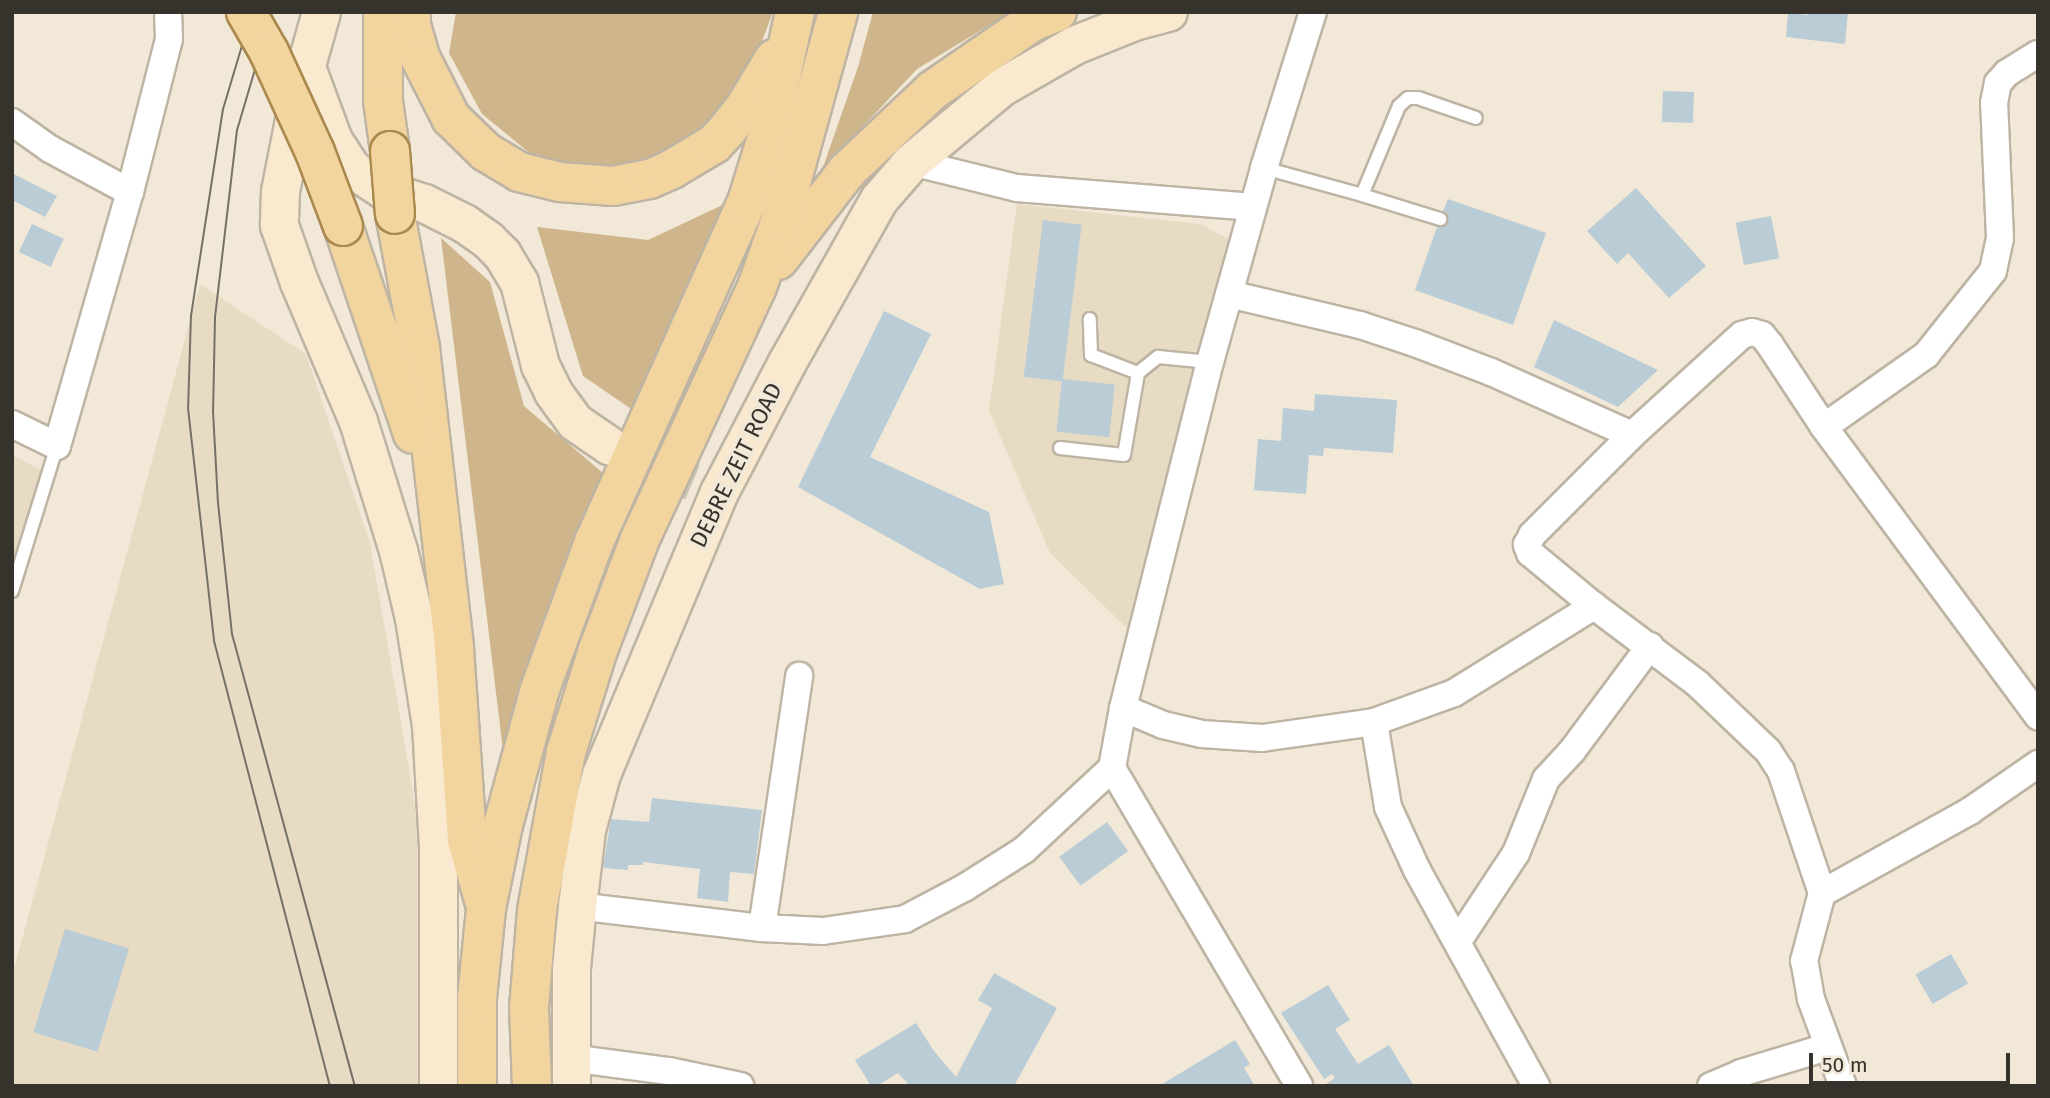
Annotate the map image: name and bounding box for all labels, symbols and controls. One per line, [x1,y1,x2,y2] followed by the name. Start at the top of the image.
[684,378,788,552] street label: DEBRE ZEIT ROAD
[1812,1038,2013,1082] scale bar
[1822,1052,1868,1078] text: 50 m

